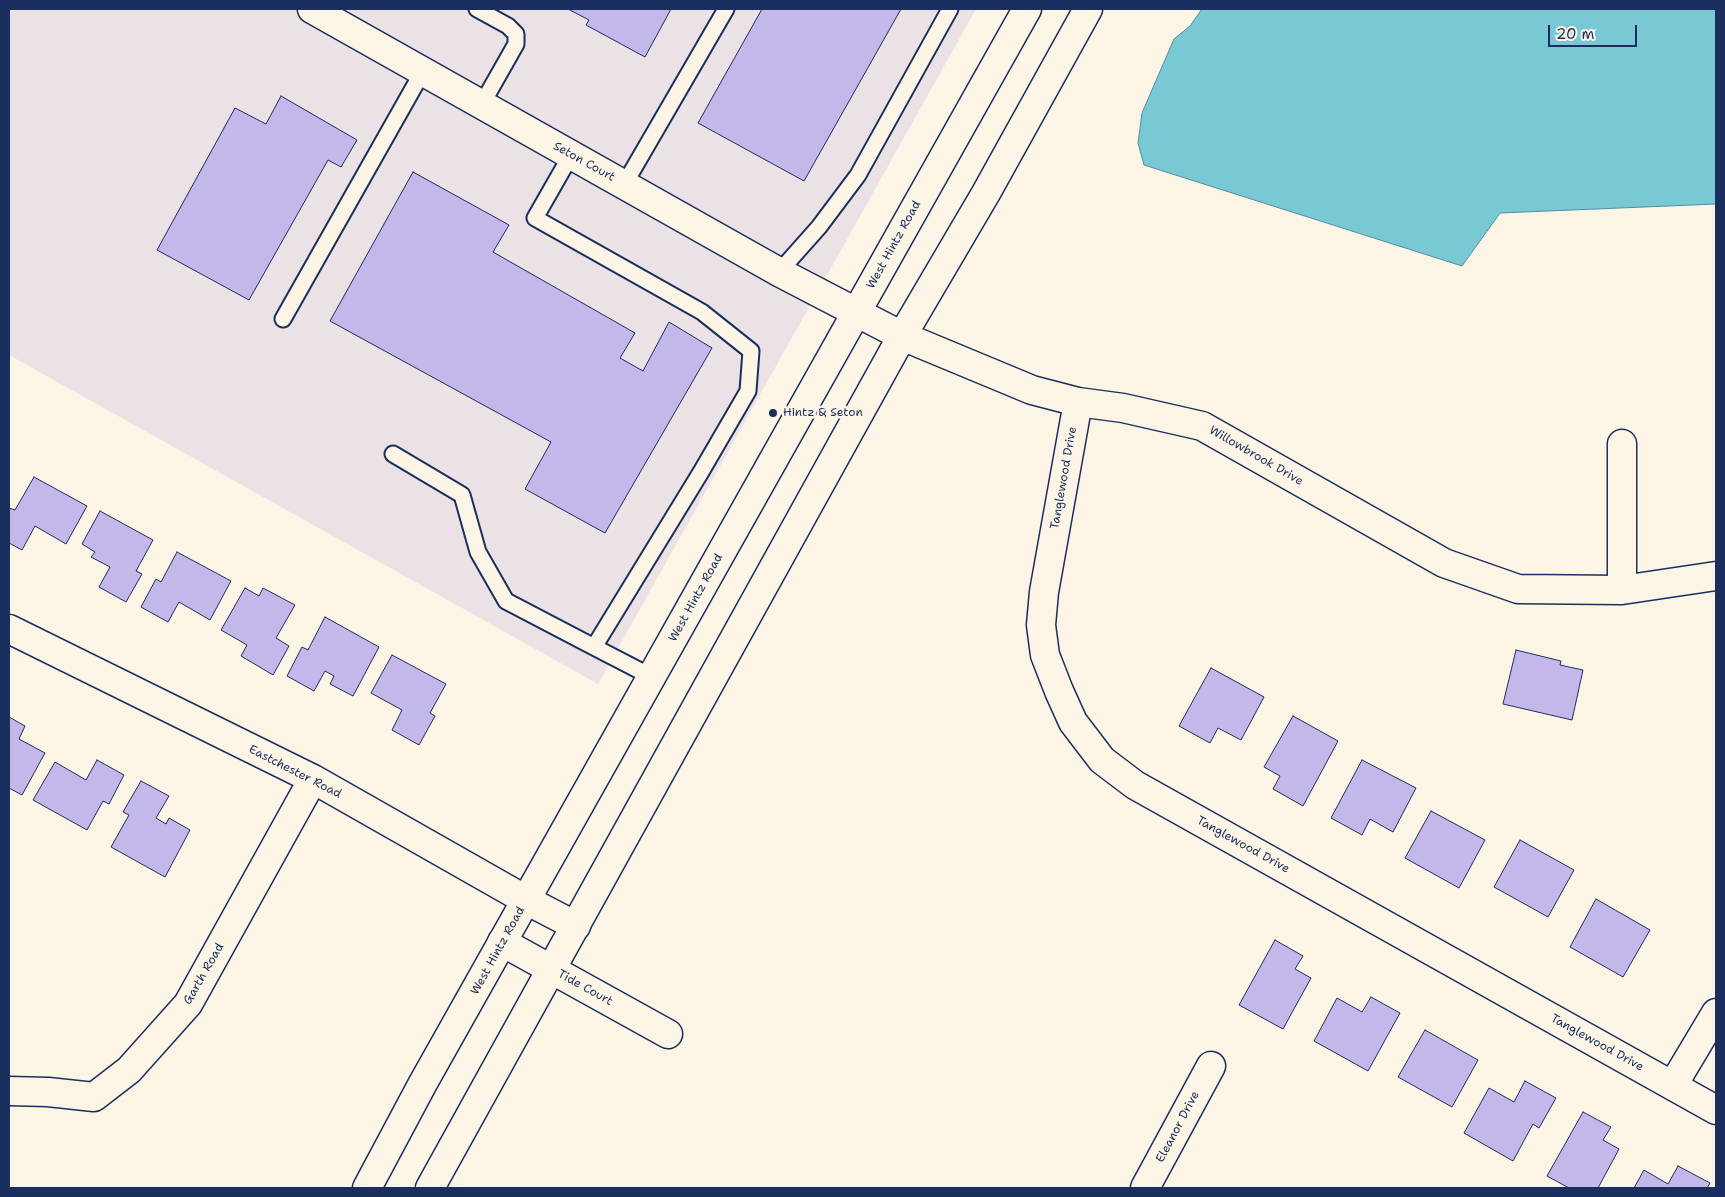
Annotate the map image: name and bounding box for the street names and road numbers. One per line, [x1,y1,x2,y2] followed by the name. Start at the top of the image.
[551,139,617,185] street label: Seton Court
[864,198,924,292] street label: West Hintz Road
[1206,423,1306,489] street label: Willowbrook Drive
[1048,425,1080,531] street label: Tanglewood Drive
[666,551,726,645] street label: West Hintz Road
[246,742,344,802] street label: Eastchester Road
[1194,813,1292,877] street label: Tanglewood Drive
[468,904,528,998] street label: West Hintz Road
[181,941,227,1007] street label: Garth Road
[555,967,615,1009] street label: Tide Court
[1548,1011,1646,1075] street label: Tanglewood Drive
[1153,1089,1203,1165] street label: Eleanor Drive

